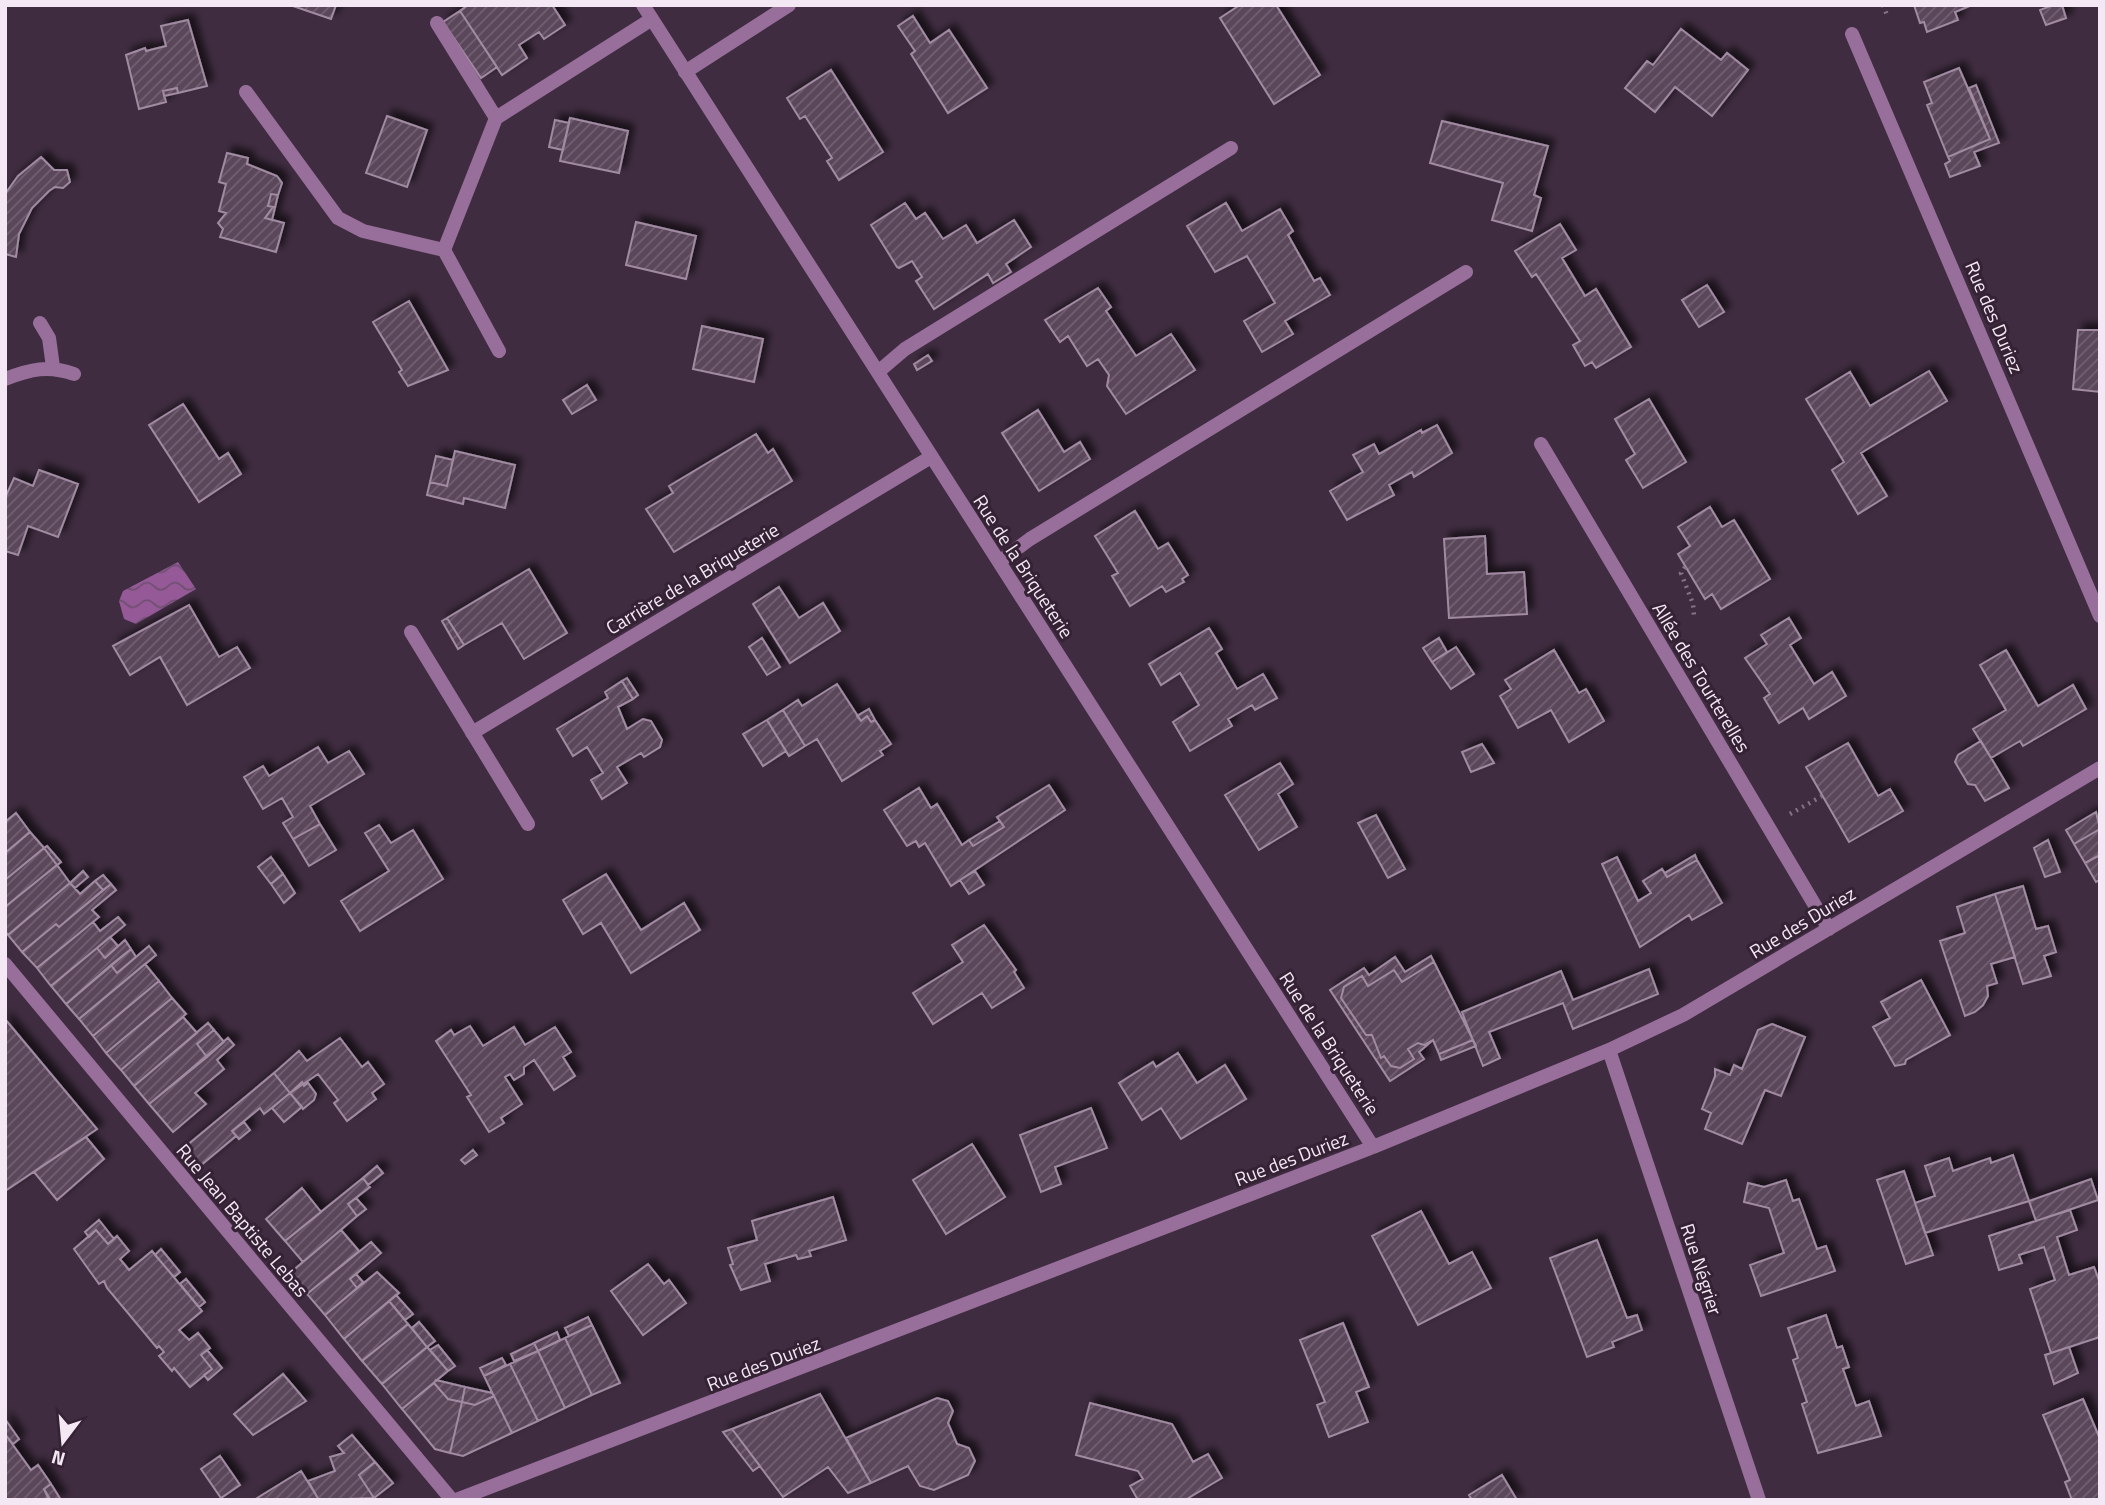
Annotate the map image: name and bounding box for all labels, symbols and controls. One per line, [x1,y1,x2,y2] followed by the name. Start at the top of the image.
[1958,256,2032,378] street label: Rue des Duriez
[967,488,1081,644] street label: Rue de la Briqueterie
[600,515,784,641] street label: Carrière de la Briqueterie
[1646,596,1758,758] street label: Allée des Tourterelles
[1743,879,1861,965] street label: Rue des Duriez
[1273,965,1387,1121] street label: Rue de la Briqueterie
[1230,1123,1352,1193] street label: Rue des Duriez
[170,1137,316,1303] street label: Rue Jean Baptiste Lebas
[1674,1220,1731,1319] street label: Rue Négrier
[702,1328,824,1398] street label: Rue des Duriez
[28,1407,98,1477] north arrow
[48,1443,69,1475] text: N

